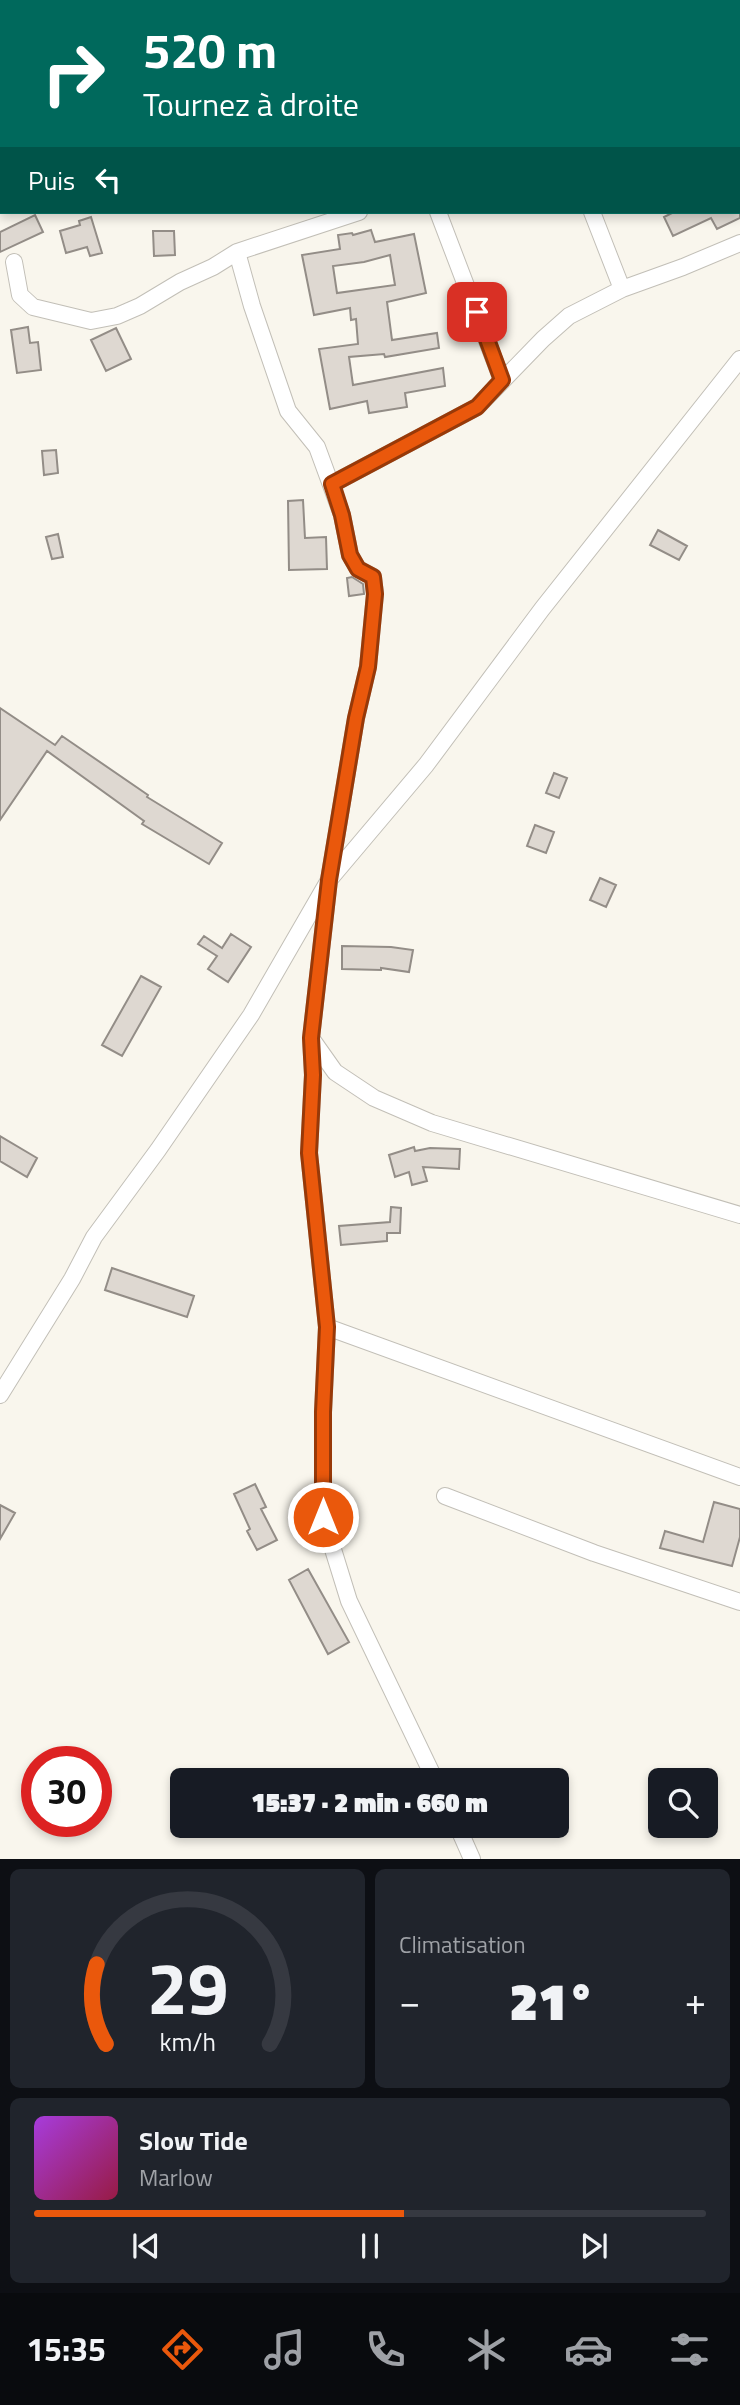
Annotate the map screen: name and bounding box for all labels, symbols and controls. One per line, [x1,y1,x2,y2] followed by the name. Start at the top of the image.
[143,12,277,87] text: 520 m
[28,28,119,119] icon: right
[143,80,359,128] text: Tournez à droite
[28,161,75,200] text: Puis
[89,161,127,199] icon: left
[447,282,507,342] pin
[458,293,496,331] icon: arrive
[286,1480,360,1554] position arrow
[21,1746,112,1837] speed limit sign: 30
[648,1768,718,1838] map controls
[648,1768,718,1838] button: search
[251,1783,488,1822] text: 15:37 · 2 min · 660 m
[399,1927,526,1962] text: Climatisation
[147,1933,228,2043] text: 29
[510,1961,595,2040] text: 21°
[399,1972,420,2030] text: −
[685,1972,706,2030] text: +
[159,2023,216,2061] text: km/h
[139,2121,248,2160] text: Slow Tide
[139,2160,213,2195] text: Marlow
[127,2227,165,2265] icon: previous
[351,2227,389,2265] icon: pause
[575,2227,613,2265] icon: next
[26,2325,106,2373] text: 15:35
[158,2325,207,2374] icon: directions
[260,2325,309,2374] icon: music
[361,2325,410,2374] icon: phone
[462,2325,511,2374] icon: climate
[564,2325,613,2374] icon: car
[665,2325,714,2374] icon: filters

